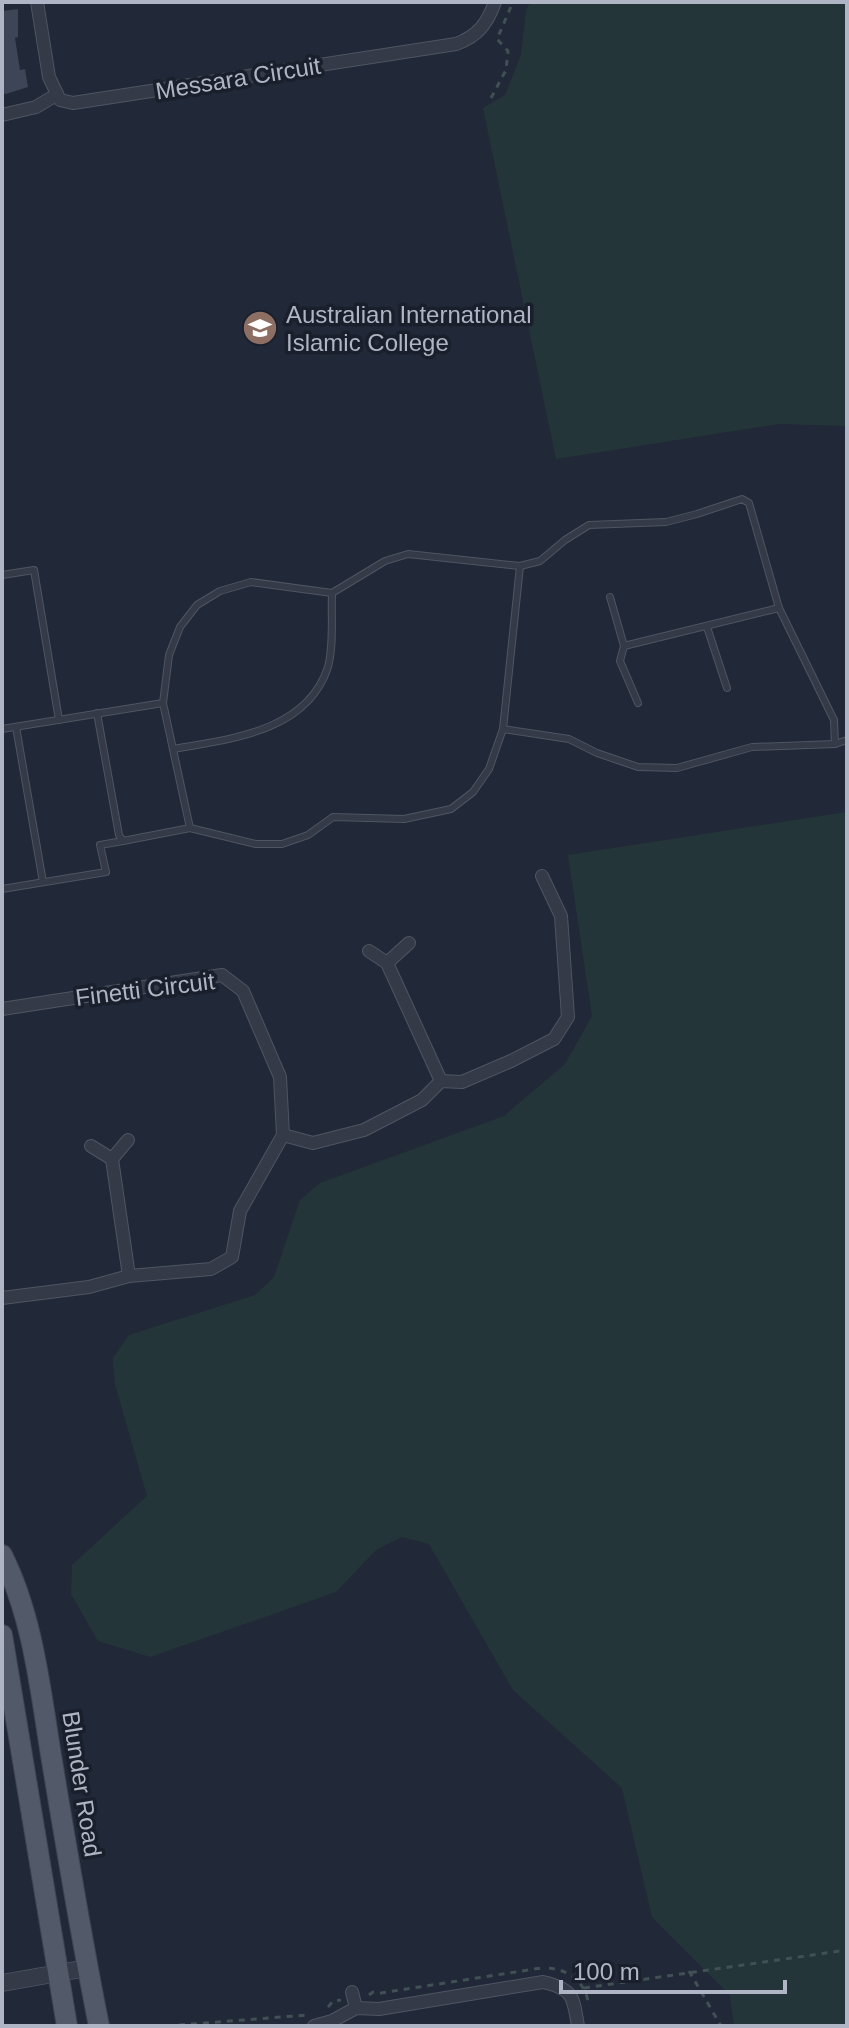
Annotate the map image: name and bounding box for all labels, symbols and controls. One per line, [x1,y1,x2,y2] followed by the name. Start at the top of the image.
[154,52,323,104] street label: Messara Circuit
[286,301,531,356] place label: Australian International Islamic College
[241,309,279,347] school or university icon: Australian International Islamic College
[74,967,216,1011] street label: Finetti Circuit
[57,1709,107,1859] street label: Blunder Road
[561,1944,785,1994] scale bar
[573,1958,640,1985] text: 100 m

